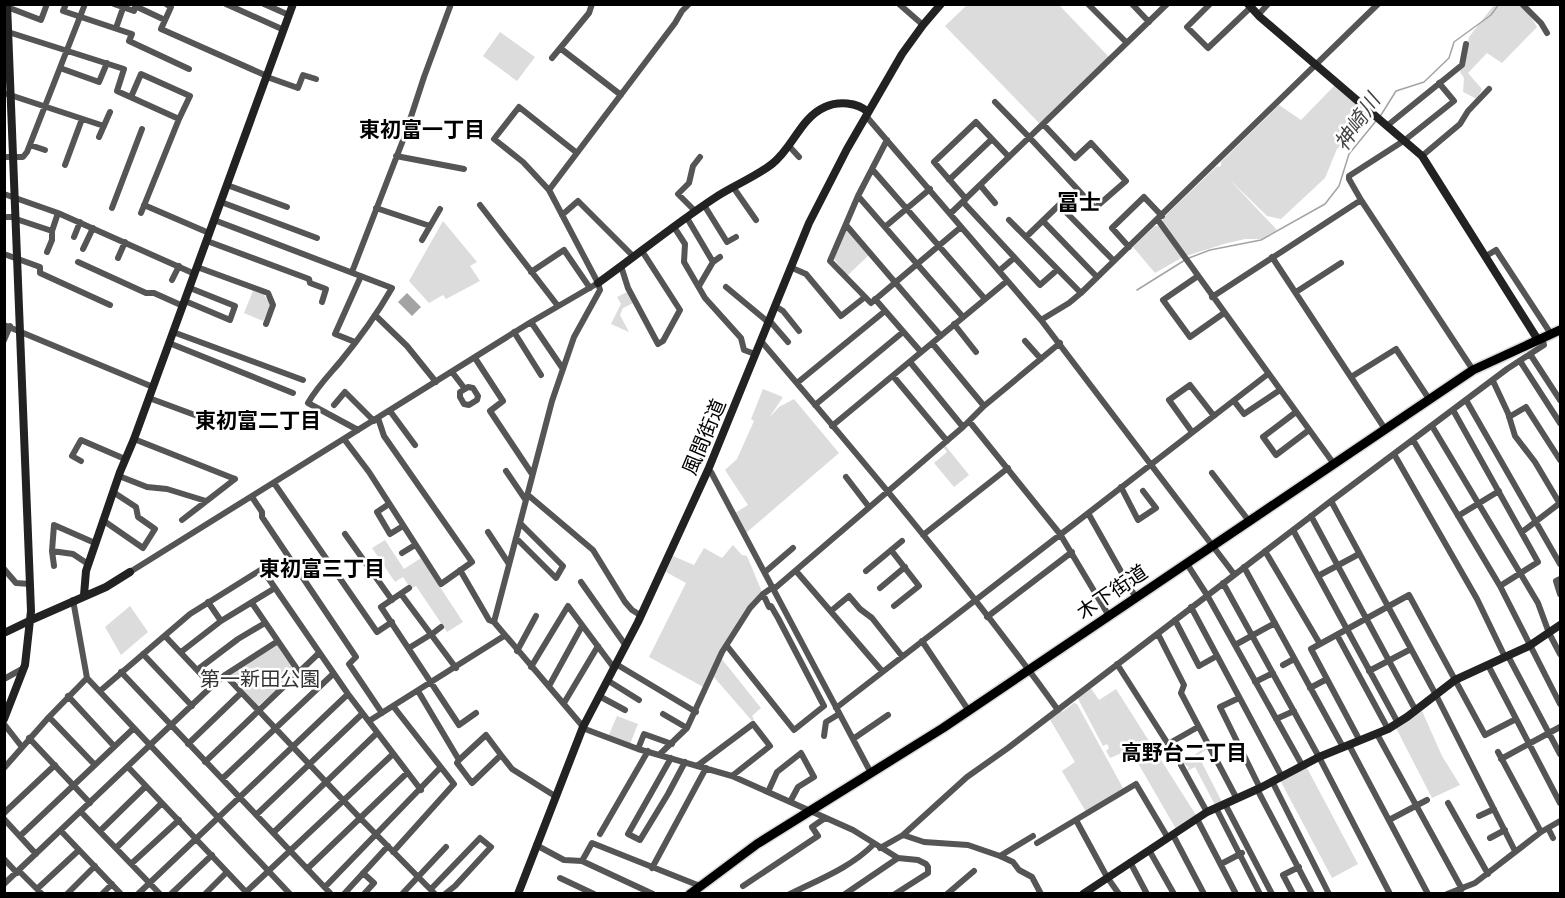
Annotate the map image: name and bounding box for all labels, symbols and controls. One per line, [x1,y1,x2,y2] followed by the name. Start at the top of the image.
[1327,86,1388,156] water label: 神崎川
[359,115,485,144] district label: 東初富一丁目
[1057,187,1101,218] district label: 冨士
[675,395,733,479] street label: 風間街道
[195,406,321,435] district label: 東初富二丁目
[259,554,385,583] district label: 東初富三丁目
[1071,558,1153,626] street label: 木下街道
[200,665,320,693] park label: 第一新田公園
[1121,738,1247,767] district label: 高野台二丁目

